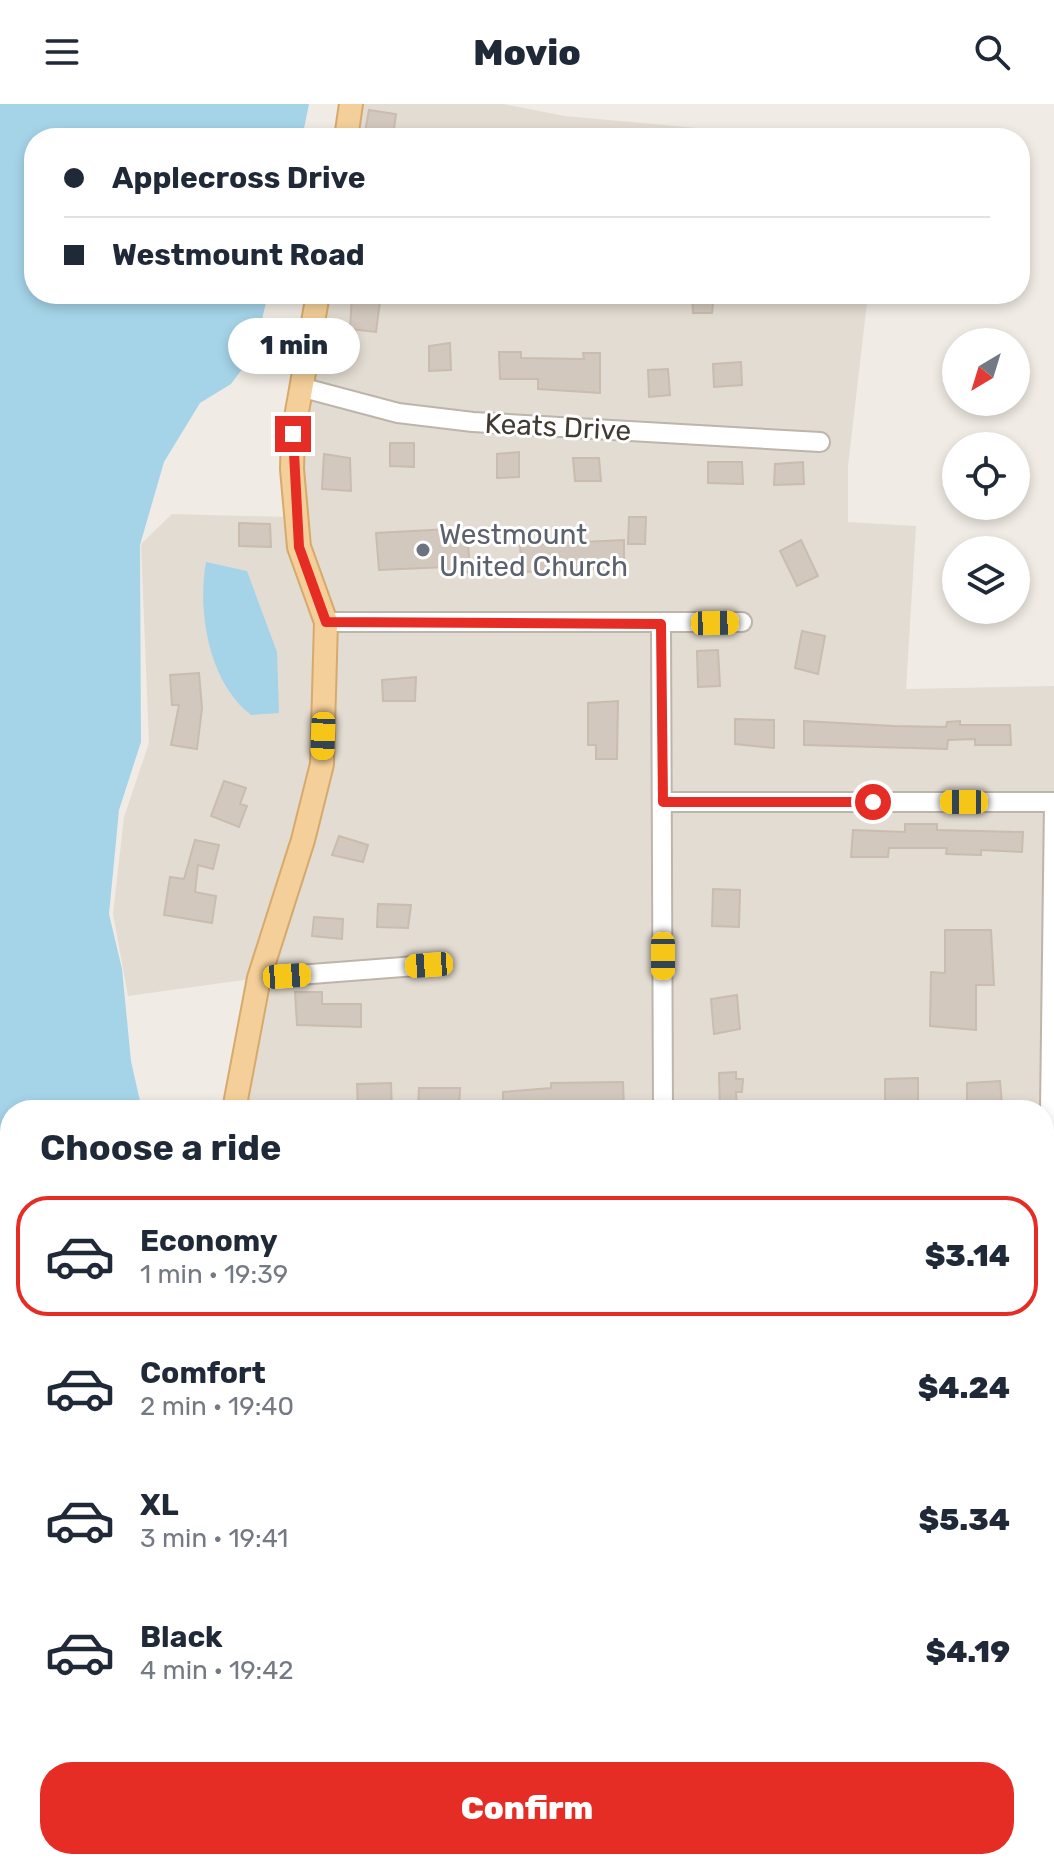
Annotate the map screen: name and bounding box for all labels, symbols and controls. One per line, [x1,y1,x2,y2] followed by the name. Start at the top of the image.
[40,30,84,74] icon: menu
[970,30,1014,74] icon: search
[473,31,581,74] text: Movio
[112,160,366,196] text: Applecross Drive
[112,237,365,273] text: Westmount Road
[227,318,359,374] callout: 1 min
[942,328,1030,416] north arrow
[942,328,1030,624] map controls
[260,330,328,361] text: 1 min
[484,407,632,447] street label: Keats Drive
[275,416,311,452] route end
[942,432,1030,520] button: locate
[439,518,628,583] place label: Westmount United Church
[942,536,1030,624] button: layers
[414,541,432,559] marker: Westmount United Church
[691,611,739,635] car
[310,712,336,760] car
[855,784,891,820] route start
[940,790,988,814] car
[651,932,675,980] car
[404,951,454,979] car
[262,962,312,990] car
[40,1126,281,1169] text: Choose a ride
[44,1220,116,1292] icon: car
[140,1223,278,1259] text: Economy
[925,1238,1010,1274] text: $3.14
[140,1259,288,1290] text: 1 min · 19:39
[44,1352,116,1424] icon: car
[140,1355,266,1391] text: Comfort
[918,1370,1010,1406] text: $4.24
[140,1391,294,1422] text: 2 min · 19:40
[44,1484,116,1556] icon: car
[140,1487,179,1523] text: XL
[919,1502,1010,1538] text: $5.34
[140,1523,288,1554] text: 3 min · 19:41
[44,1616,116,1688] icon: car
[140,1619,223,1655] text: Black
[925,1634,1010,1670] text: $4.19
[140,1655,294,1686] text: 4 min · 19:42
[40,1762,1014,1854] button: Confirm

